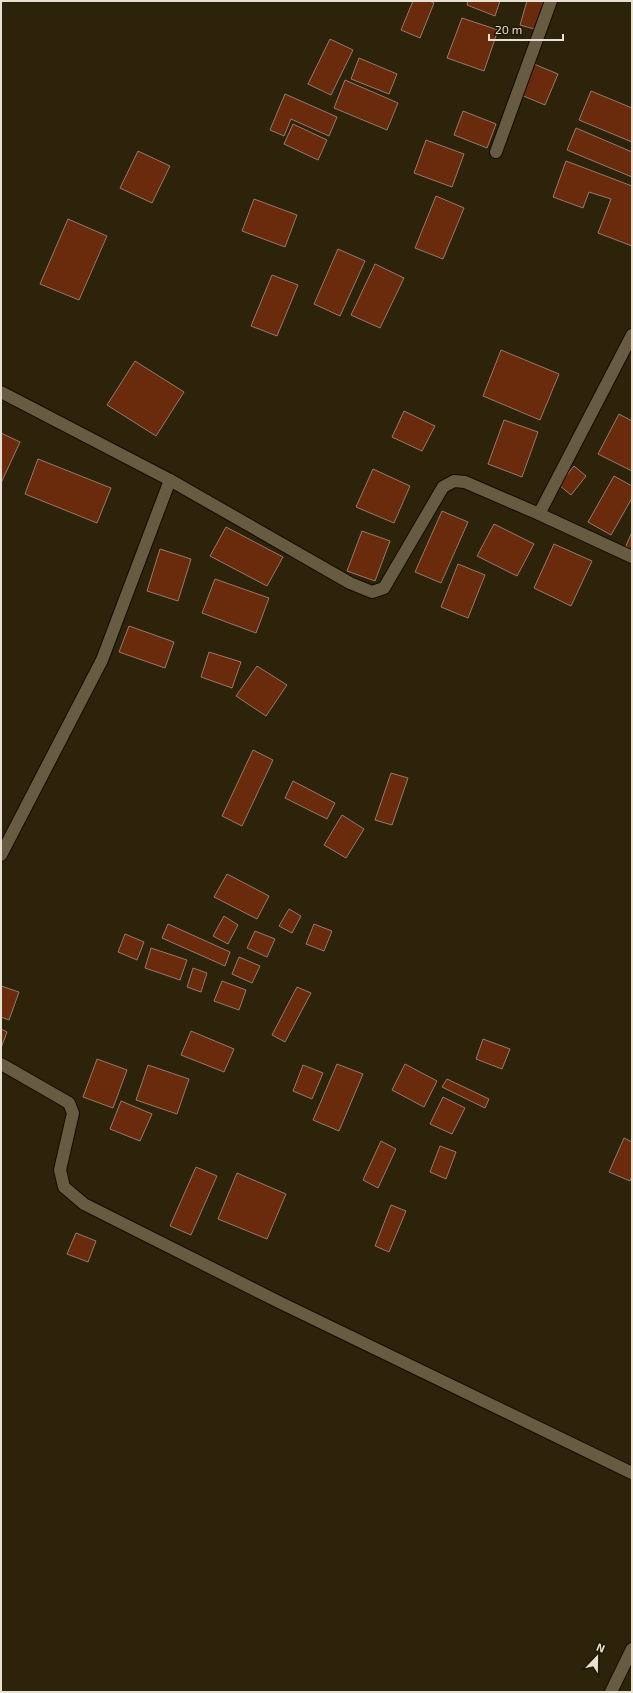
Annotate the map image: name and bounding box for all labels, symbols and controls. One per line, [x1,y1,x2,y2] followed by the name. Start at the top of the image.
[489,16,563,42] scale bar
[495,22,522,36] text: 20 m
[577,1637,617,1677] north arrow
[595,1640,607,1655] text: N

